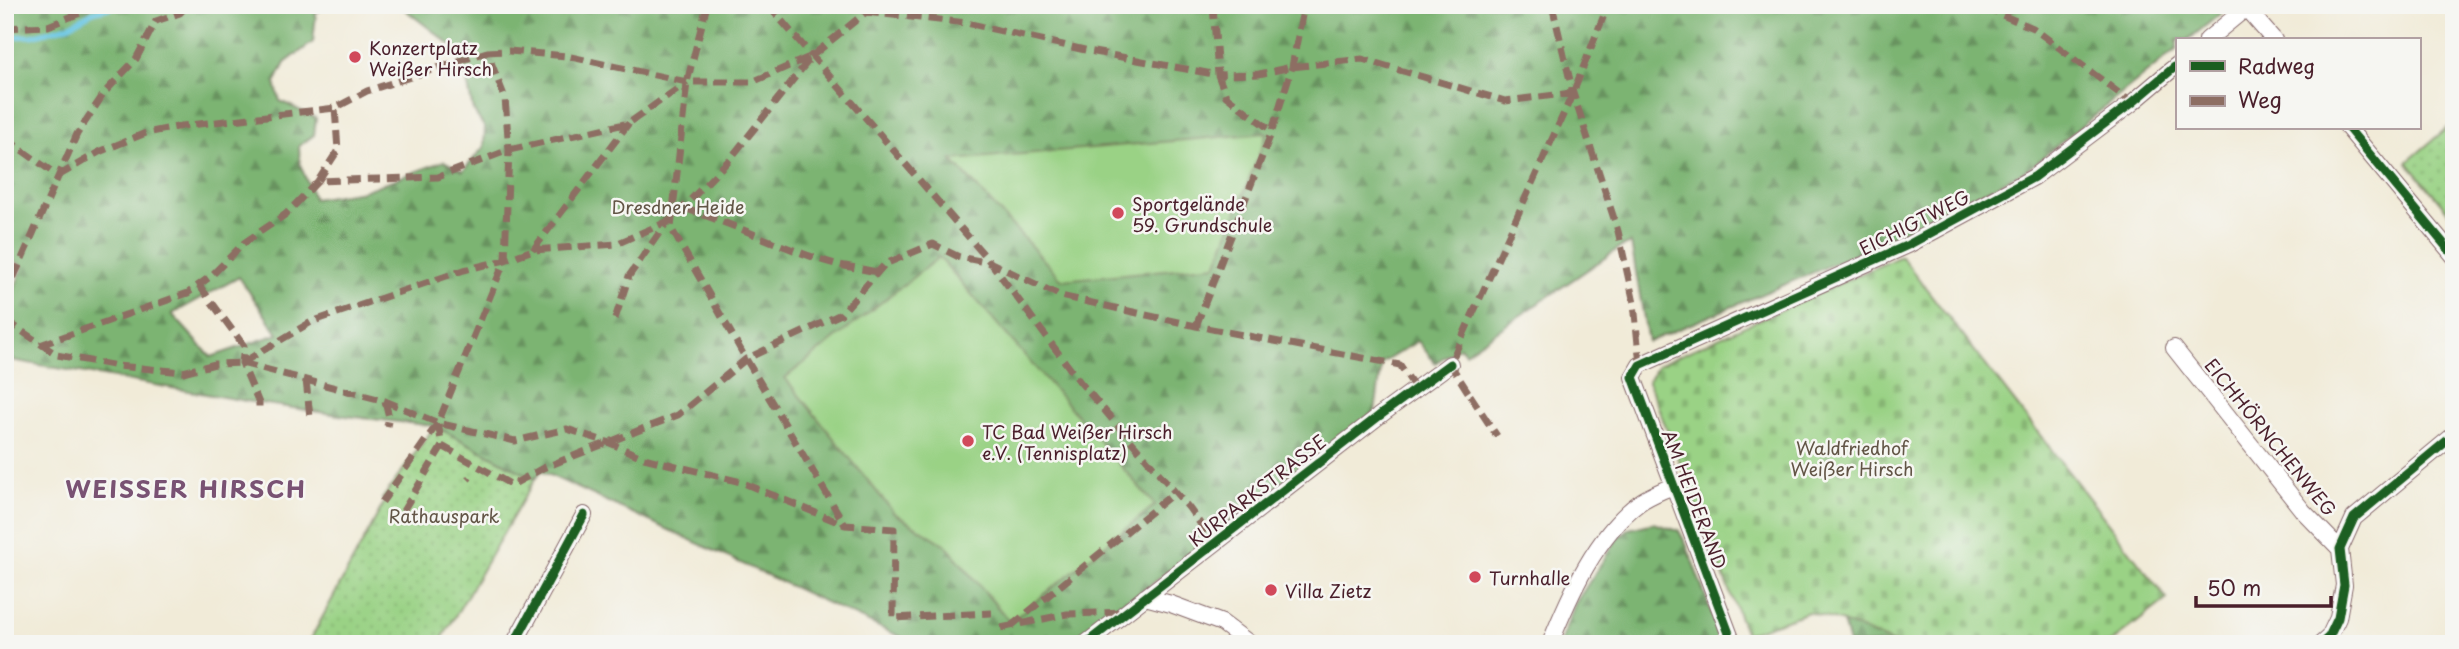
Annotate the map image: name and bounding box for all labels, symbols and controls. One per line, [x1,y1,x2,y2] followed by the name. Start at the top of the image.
[369,34,492,82] place label: Konzertplatz Weißer Hirsch
[2176,38,2420,130] legend
[347,49,363,65] marker: Konzertplatz Weißer Hirsch
[2238,49,2315,81] text: Radweg
[2238,83,2282,115] text: Weg
[1854,182,1974,261] street label: EICHIGTWEG
[1132,190,1272,238] place label: Sportgelände 59. Grundschule
[611,193,745,220] park label: Dresdner Heide
[1110,205,1126,221] marker: Sportgelände 59. Grundschule
[2199,352,2343,522] street label: EICHHÖRNCHENWEG
[982,418,1172,466] place label: TC Bad Weißer Hirsch e.V. (Tennisplatz)
[1656,425,1734,573] street label: AM HEIDERAND
[1182,428,1332,552] street label: KURPARKSTRASSE
[960,433,976,449] marker: TC Bad Weißer Hirsch e.V. (Tennisplatz)
[1791,434,1913,482] park label: Waldfriedhof Weißer Hirsch
[65,470,307,506] district label: WEISSER HIRSCH
[388,502,500,529] park label: Rathauspark
[1489,564,1571,591] place label: Turnhalle
[2196,565,2331,609] scale bar
[1467,569,1483,585] marker: Turnhalle
[2207,571,2261,603] text: 50 m
[1285,577,1372,604] place label: Villa Zietz
[1263,582,1279,598] marker: Villa Zietz

